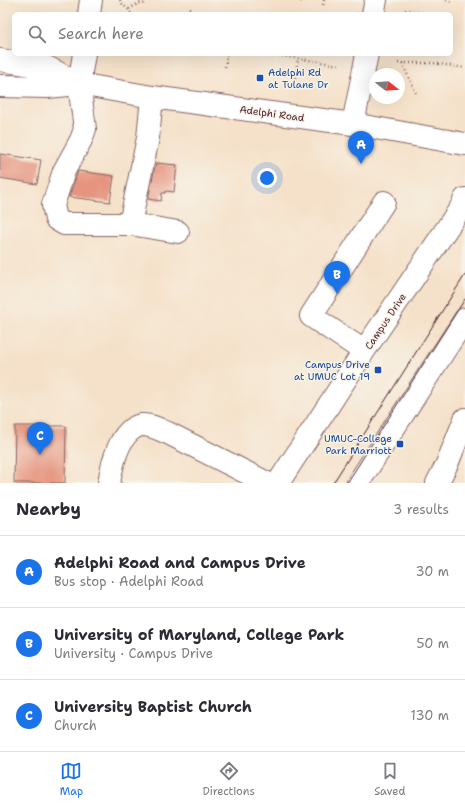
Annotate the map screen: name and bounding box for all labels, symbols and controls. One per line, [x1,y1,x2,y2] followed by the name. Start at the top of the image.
[12,12,453,56] search box
[26,23,48,45] icon: search
[58,24,144,44] text: Search here
[268,66,329,91] place label: Adelphi Rd at Tulane Dr
[369,68,405,104] north arrow
[255,73,265,83] marker: Adelphi Rd at Tulane Dr
[239,103,306,125] street label: Adelphi Road
[348,131,374,164] pin: A
[257,168,277,188] your location
[324,261,350,294] pin: B
[362,290,409,352] street label: Campus Drive
[294,358,370,383] place label: Campus Drive at UMUC Lot 19
[373,365,383,375] marker: Campus Drive at UMUC Lot 19
[27,422,53,455] pin: C
[324,432,392,457] place label: UMUC-College Park Marriott
[395,439,405,449] marker: UMUC-College Park Marriott
[16,498,81,520] text: Nearby
[393,501,449,518] text: 3 results
[54,553,306,573] text: Adelphi Road and Campus Drive
[24,563,34,580] text: A
[415,563,449,580] text: 30 m
[54,573,204,590] text: Bus stop · Adelphi Road
[54,625,344,645] text: University of Maryland, College Park
[25,635,33,652] text: B
[416,635,449,652] text: 50 m
[54,645,213,662] text: University · Campus Drive
[54,697,252,717] text: University Baptist Church
[25,707,33,724] text: C
[411,707,449,724] text: 130 m
[54,717,97,734] text: Church
[60,760,83,799] tab: Map
[202,760,255,799] tab: Directions
[374,760,405,799] tab: Saved

